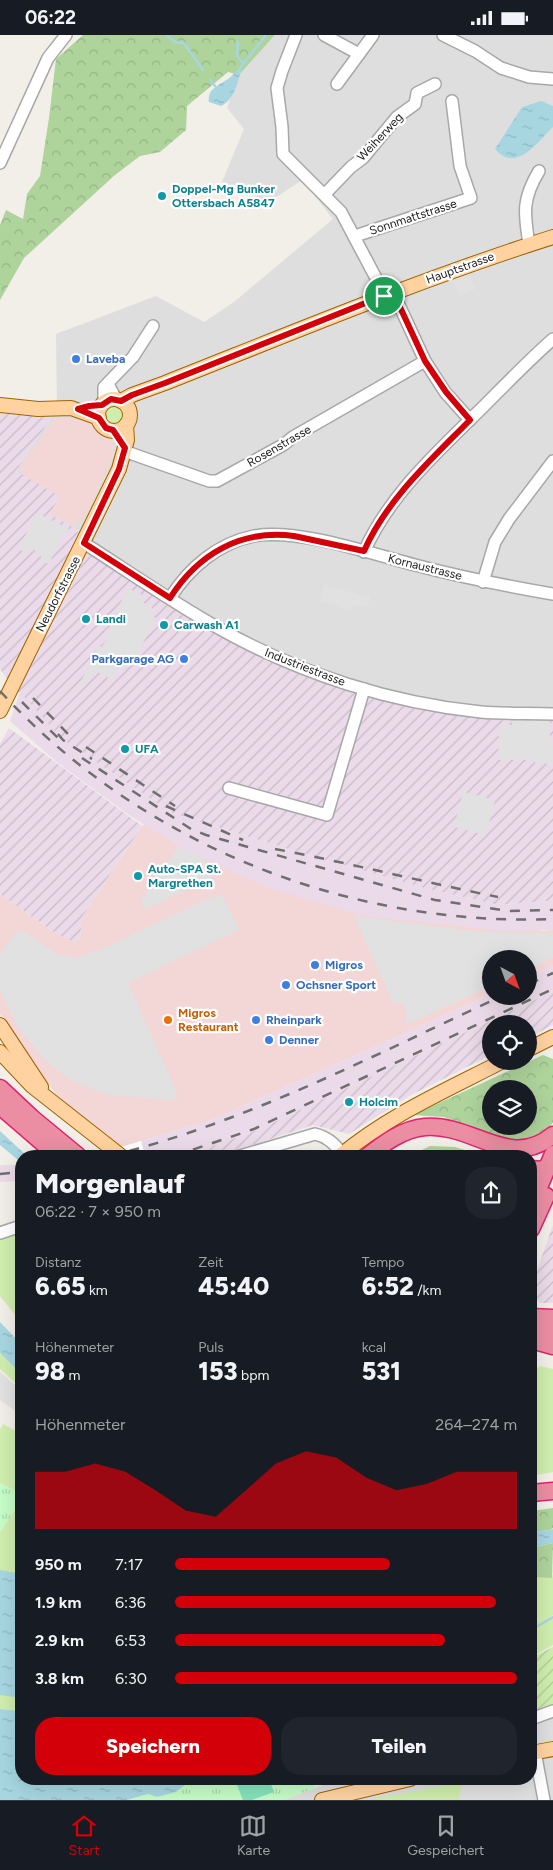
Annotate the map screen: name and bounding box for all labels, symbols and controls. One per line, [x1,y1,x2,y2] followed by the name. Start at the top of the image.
[25,6,76,29] text: 06:22
[354,110,406,164] street label: Weiherweg
[172,182,275,210] place label: Doppel-Mg Bunker Ottersbach A5847
[156,190,168,202] marker: Doppel-Mg Bunker Ottersbach A5847
[367,196,459,238] street label: Sonnmattstrasse
[424,249,496,287] street label: Hauptstrasse
[363,275,405,317] pin
[370,282,398,310] icon: arrive
[86,352,125,366] place label: Laveba
[70,353,82,365] marker: Laveba
[245,422,314,470] street label: Rosenstrasse
[387,551,464,583] street label: Kornaustrasse
[33,553,83,634] street label: Neudorfstrasse
[96,612,126,626] place label: Landi
[80,613,92,625] marker: Landi
[174,618,239,632] place label: Carwash A1
[158,619,170,631] marker: Carwash A1
[263,645,348,689] street label: Industriestrasse
[91,652,174,666] place label: Parkgarage AG
[178,653,190,665] marker: Parkgarage AG
[135,742,159,756] place label: UFA
[119,743,131,755] marker: UFA
[148,862,221,890] place label: Auto-SPA St. Margrethen
[132,870,144,882] marker: Auto-SPA St. Margrethen
[482,950,538,1005] north arrow
[482,950,537,1135] map controls
[325,958,363,972] place label: Migros
[309,959,321,971] marker: Migros
[296,978,376,992] place label: Ochsner Sport
[280,979,292,991] marker: Ochsner Sport
[178,1006,239,1034] place label: Migros Restaurant
[266,1013,322,1027] place label: Rheinpark
[162,1014,174,1026] marker: Migros Restaurant
[250,1014,262,1026] marker: Rheinpark
[482,1015,537,1070] button: locate
[279,1033,319,1047] place label: Denner
[263,1034,275,1046] marker: Denner
[482,1080,537,1135] button: layers
[359,1095,398,1109] place label: Holcim
[343,1096,355,1108] marker: Holcim
[35,1166,185,1200] text: Morgenlauf
[465,1167,517,1219] button: share
[35,1202,161,1221] text: 06:22 · 7 × 950 m
[35,1254,82,1271] text: Distanz
[198,1254,224,1271] text: Zeit
[362,1254,404,1271] text: Tempo
[35,1271,86,1301] text: 6.65
[198,1271,269,1301] text: 45:40
[362,1271,414,1301] text: 6:52
[86,1282,108,1299] text: km
[414,1282,441,1299] text: /km
[35,1339,114,1356] text: Höhenmeter
[198,1339,224,1356] text: Puls
[362,1339,386,1356] text: kcal
[35,1356,65,1386] text: 98
[198,1356,238,1386] text: 153
[362,1356,401,1386] text: 531
[65,1367,80,1384] text: m
[238,1367,269,1384] text: bpm
[35,1415,125,1434] text: Höhenmeter
[435,1415,517,1434] text: 264–274 m
[35,1555,82,1574] text: 950 m
[115,1555,143,1574] text: 7:17
[35,1593,81,1612] text: 1.9 km
[115,1593,146,1612] text: 6:36
[35,1631,84,1650] text: 2.9 km
[115,1631,146,1650] text: 6:53
[35,1669,84,1688] text: 3.8 km
[115,1669,147,1688] text: 6:30
[35,1717,271,1775] button: Speichern
[281,1717,517,1775] button: Teilen
[69,1812,100,1859] tab: Start
[237,1812,270,1859] tab: Karte
[407,1812,484,1859] tab: Gespeichert

